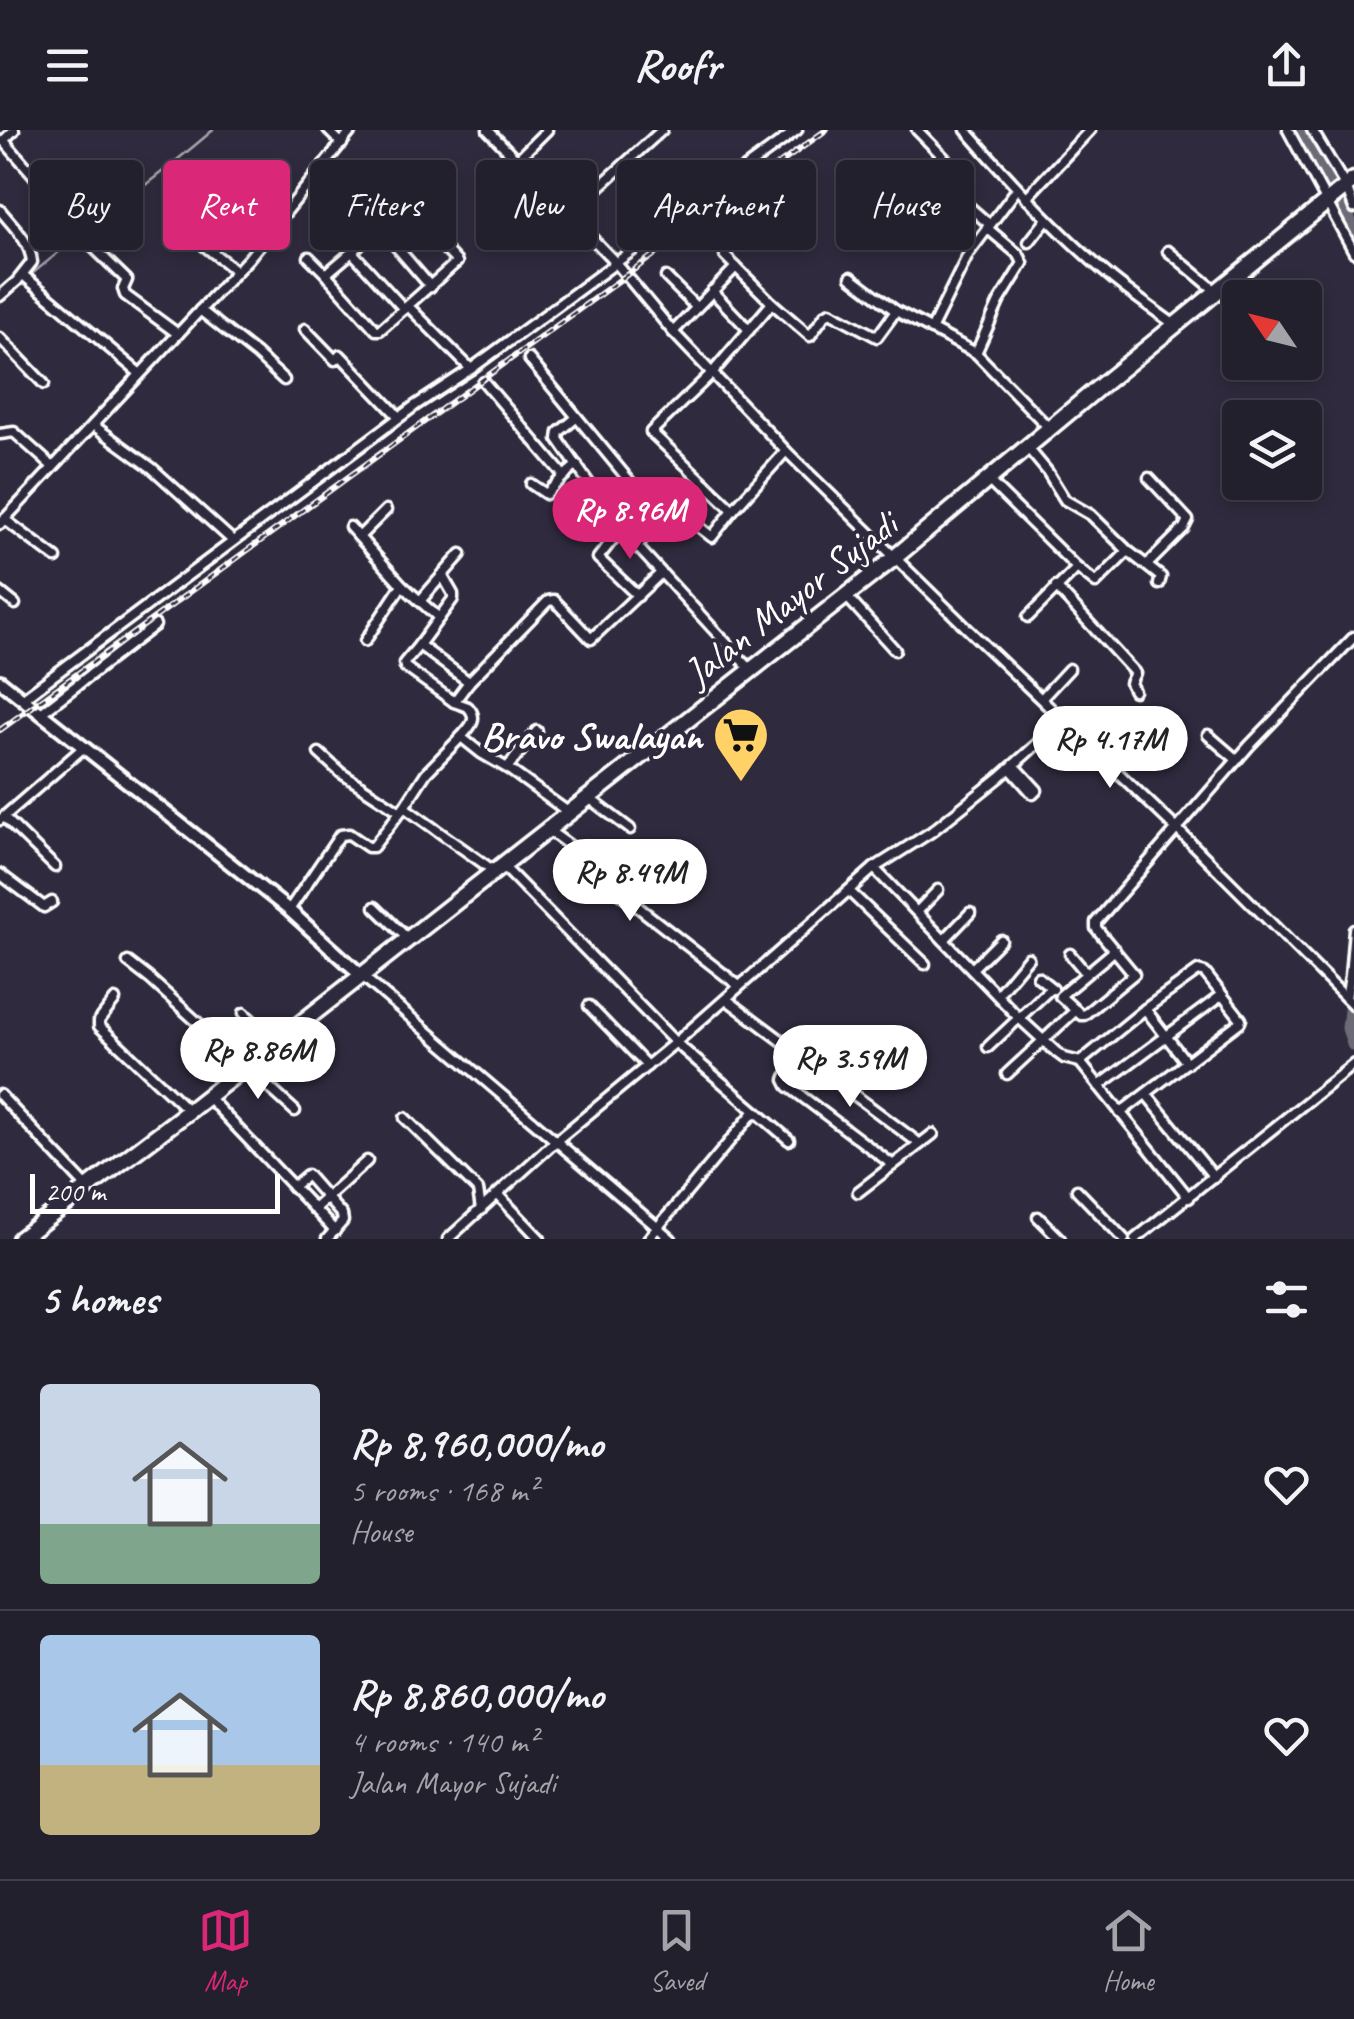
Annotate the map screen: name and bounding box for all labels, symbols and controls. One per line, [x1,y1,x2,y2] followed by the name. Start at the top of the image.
[634,37,720,94] text: Roofr
[40,38,95,93] icon: menu
[1259,38,1314,93] icon: share
[30,160,143,250] chip: Buy
[163,160,290,250] chip: Rent
[310,160,456,250] chip: Filters
[476,160,597,250] chip: New
[617,160,816,250] chip: Apartment
[836,160,974,250] chip: House
[1222,280,1322,380] north arrow
[1222,280,1322,500] map controls
[1222,400,1322,500] button: layers
[527,477,733,562] pin: Rp 8.96M
[574,489,686,530] text: Rp 8.96M
[672,497,911,699] street label: Jalan Mayor Sujadi
[711,705,771,784] supermarket icon: Bravo Swalayan
[1007,706,1213,791] pin: Rp 4.17M
[481,711,705,761] place label: Bravo Swalayan
[1055,718,1165,759] text: Rp 4.17M
[527,839,733,924] pin: Rp 8.49M
[575,851,685,892] text: Rp 8.49M
[155,1017,361,1102] pin: Rp 8.86M
[747,1025,953,1110] pin: Rp 3.59M
[202,1029,314,1070] text: Rp 8.86M
[795,1037,905,1078] text: Rp 3.59M
[30,1169,280,1214] scale bar
[45,1174,105,1209] text: 200 m
[1259,1272,1314,1327] icon: filters
[40,1273,158,1326] text: 5 homes
[350,1417,603,1470] text: Rp 8,960,000/mo
[120,1424,240,1544] icon: home
[1259,1457,1314,1512] icon: heart
[350,1470,537,1511] text: 5 rooms · 168 m²
[350,1511,412,1552] text: House
[350,1668,603,1721] text: Rp 8,860,000/mo
[120,1675,240,1795] icon: home
[1259,1708,1314,1763] icon: heart
[350,1721,537,1762] text: 4 rooms · 140 m²
[350,1762,556,1803] text: Jalan Mayor Sujadi
[198,1903,253,1998] tab: Map
[649,1903,704,1998] tab: Saved
[1101,1903,1156,1998] tab: Home

